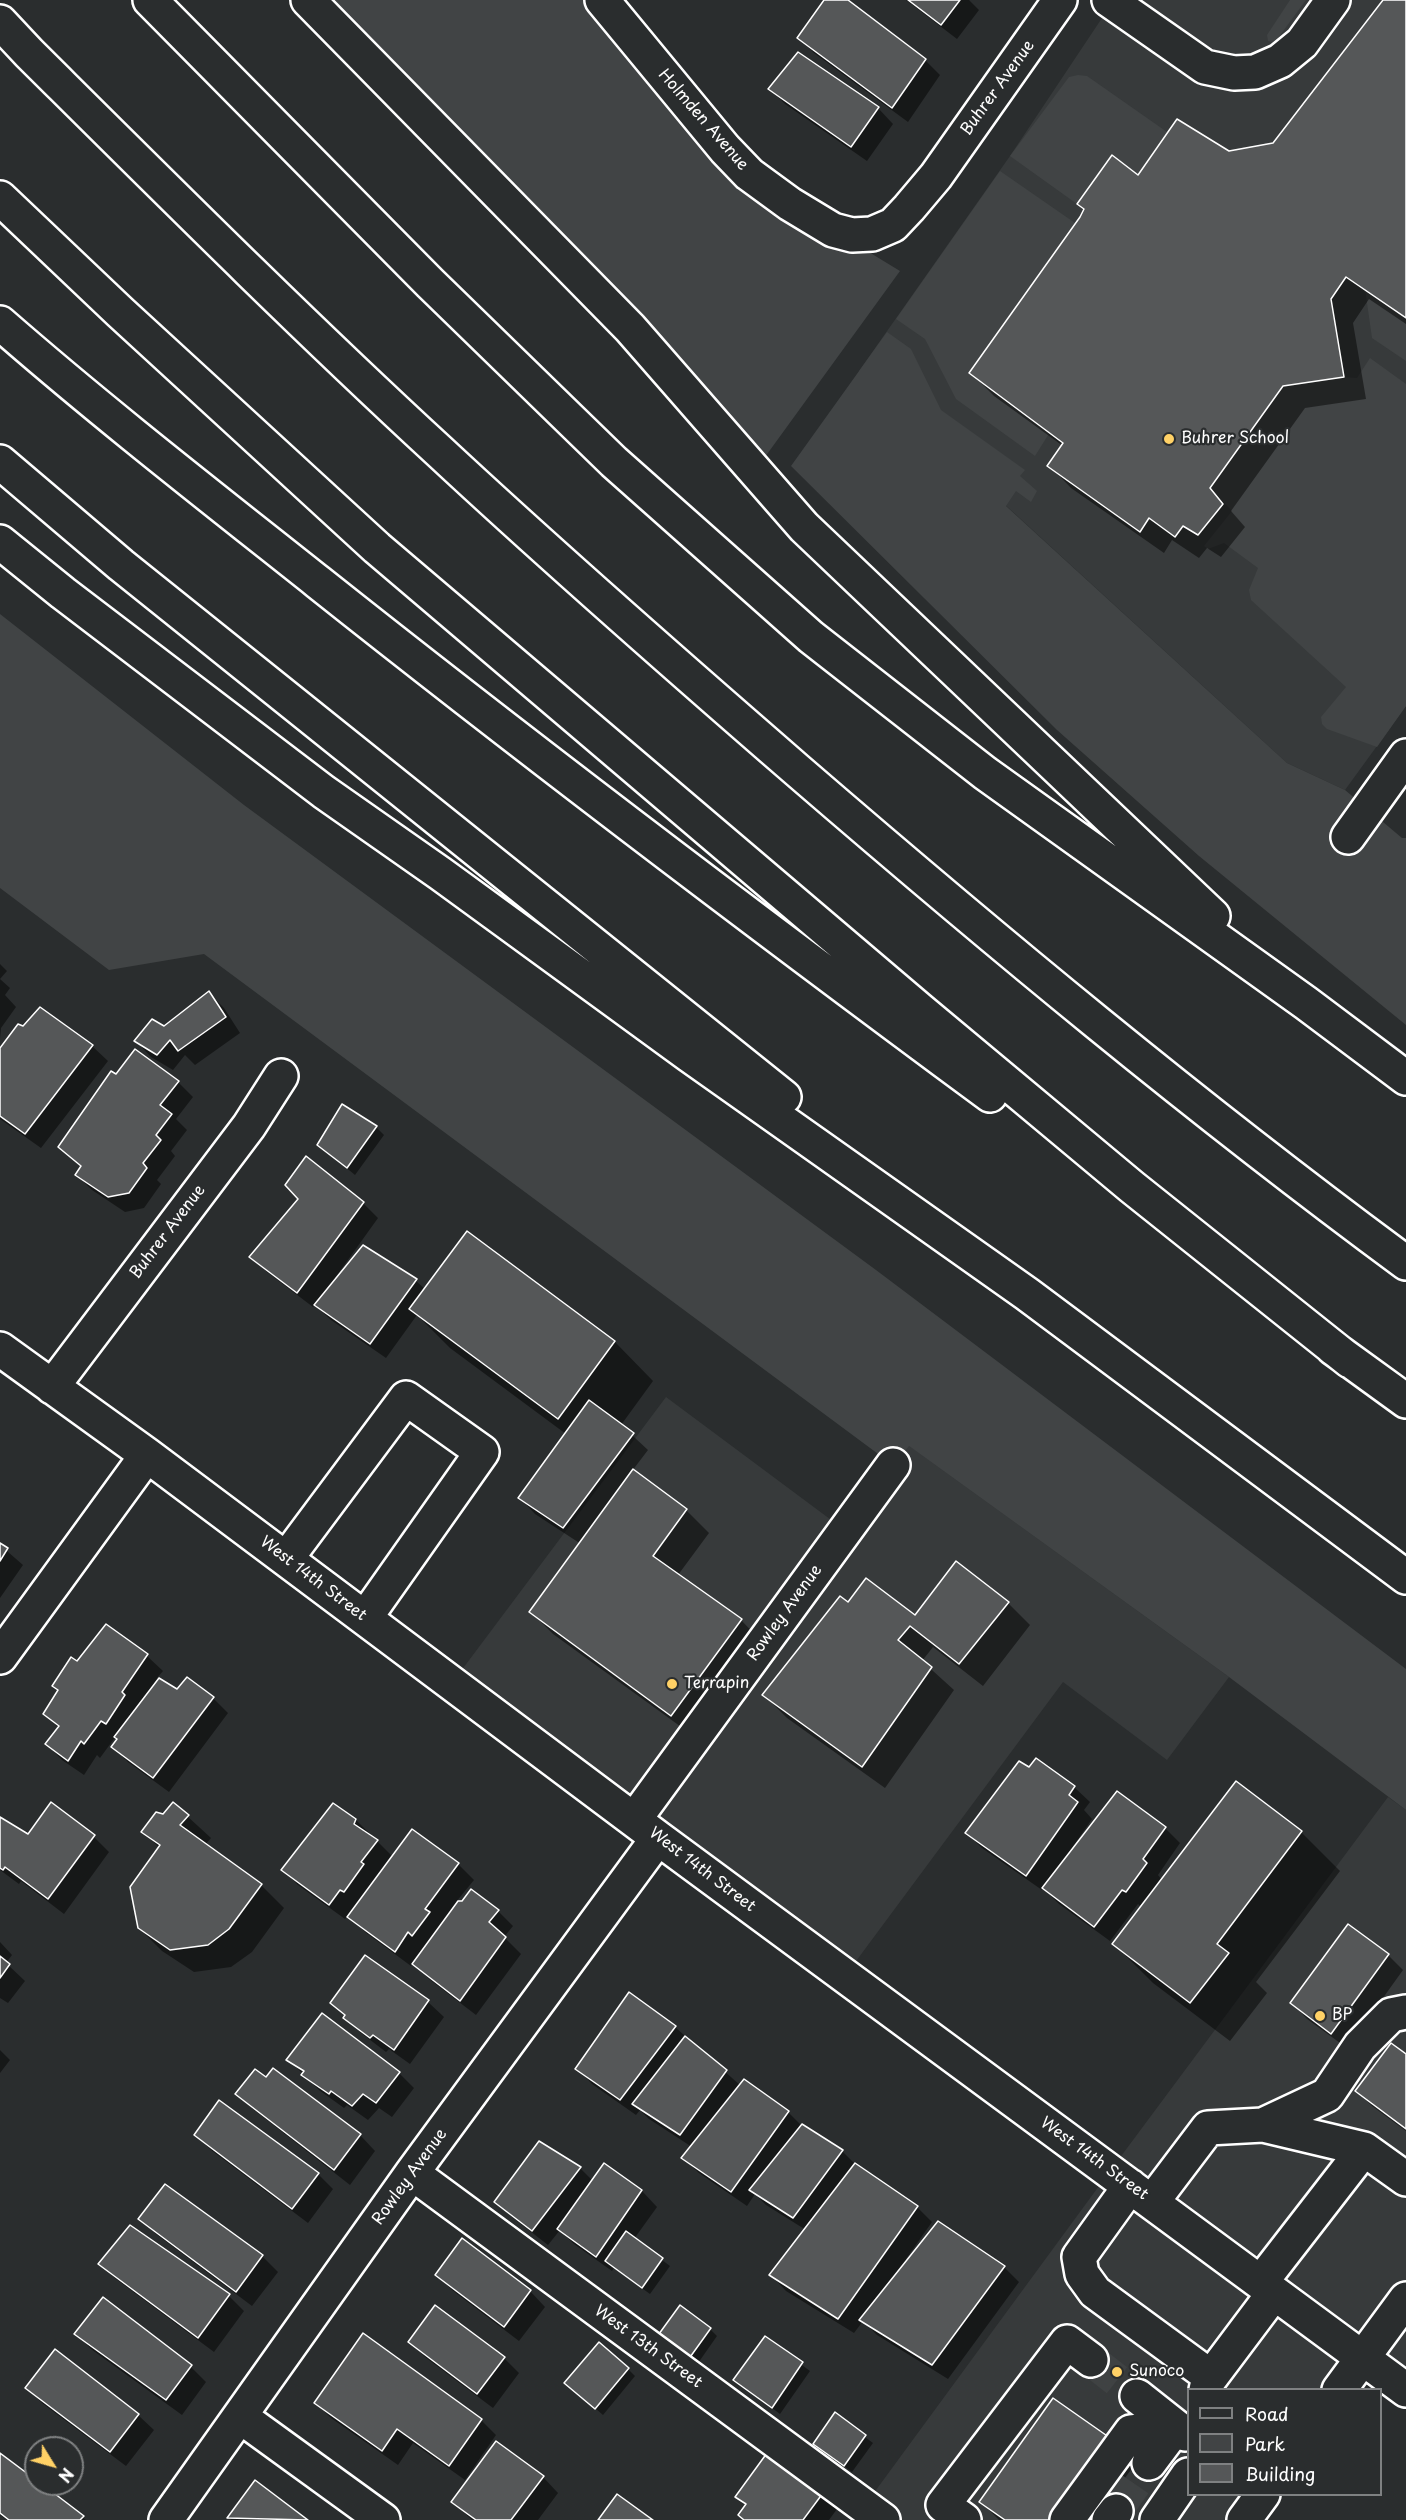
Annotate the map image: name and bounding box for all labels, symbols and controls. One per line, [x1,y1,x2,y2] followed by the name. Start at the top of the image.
[957,37,1039,139] street label: Buhrer Avenue
[654,65,752,175] street label: Holmden Avenue
[1181,429,1289,449] place label: Buhrer School
[1162,432,1176,446] marker: Buhrer School
[126,1181,210,1283] street label: Buhrer Avenue
[256,1533,370,1625] street label: West 14th Street
[744,1561,826,1665] street label: Rowley Avenue
[684,1674,749,1694] place label: Terrapin
[665,1677,679,1691] marker: Terrapin
[645,1824,759,1916] street label: West 14th Street
[1332,2006,1352,2026] place label: BP
[1313,2009,1327,2023] marker: BP
[1036,2113,1152,2205] street label: West 14th Street
[369,2125,451,2229] street label: Rowley Avenue
[590,2301,706,2393] street label: West 13th Street
[1129,2362,1184,2382] place label: Sunoco
[1110,2365,1124,2379] marker: Sunoco
[1187,2388,1382,2496] legend
[1245,2400,1289,2427] text: Road
[1245,2430,1285,2457] text: Park
[24,2436,84,2496] north arrow
[1245,2460,1315,2487] text: Building
[53,2463,80,2488] text: N

